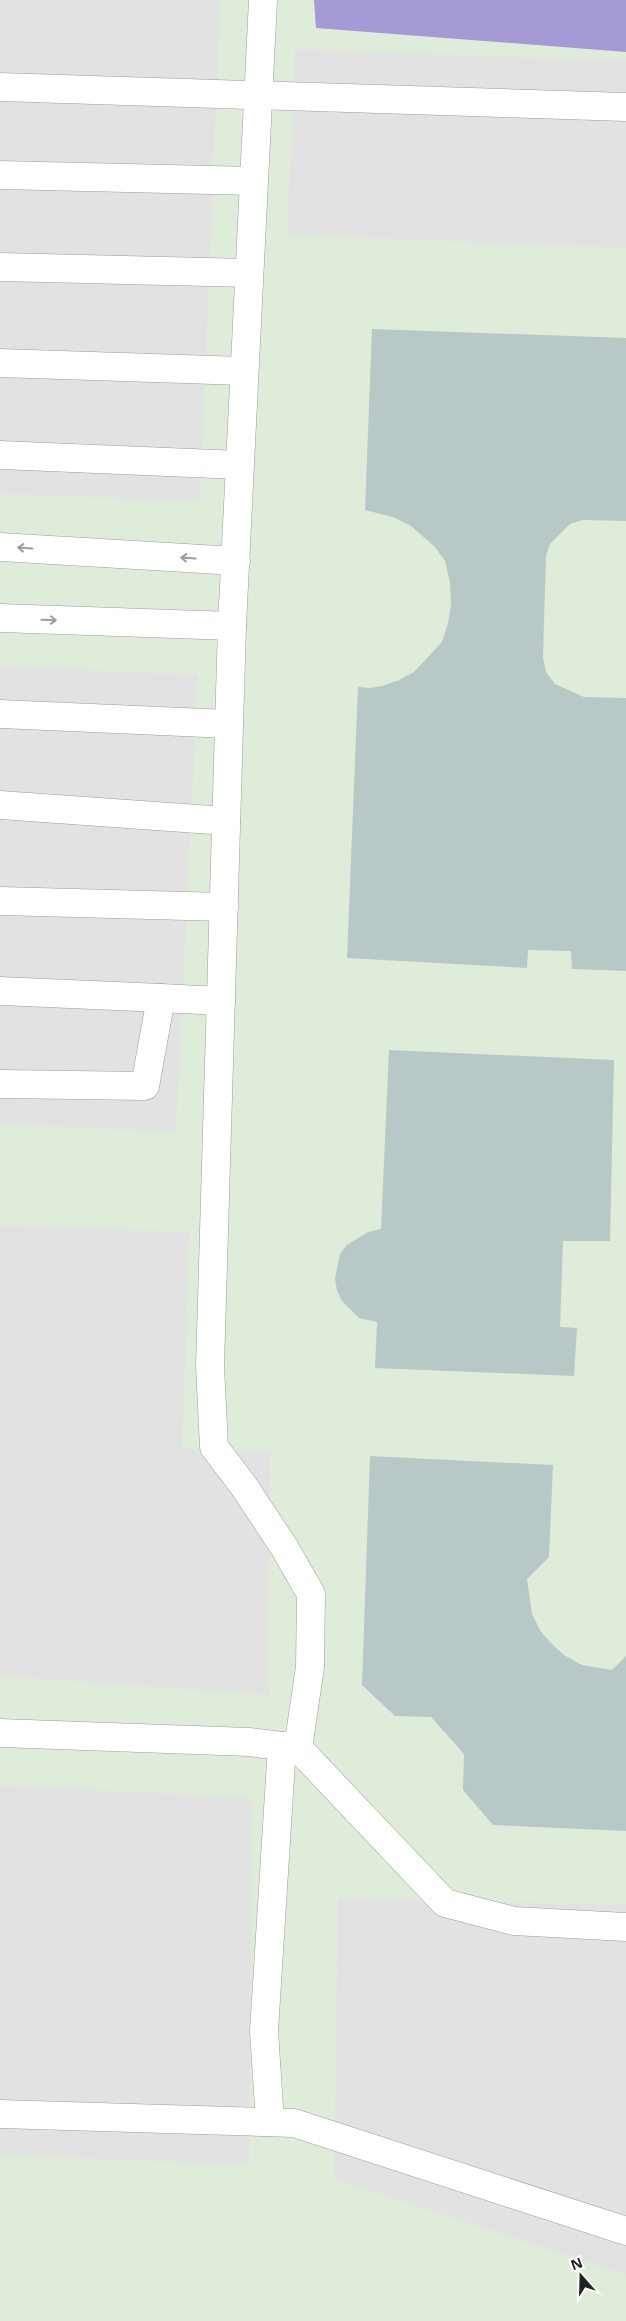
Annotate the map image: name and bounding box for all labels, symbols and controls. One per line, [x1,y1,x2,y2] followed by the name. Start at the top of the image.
[18,544,34,553] one-way arrow
[180,554,196,563] one-way arrow
[40,615,56,624] one-way arrow
[556,2251,606,2301] north arrow
[568,2252,585,2274] text: N

